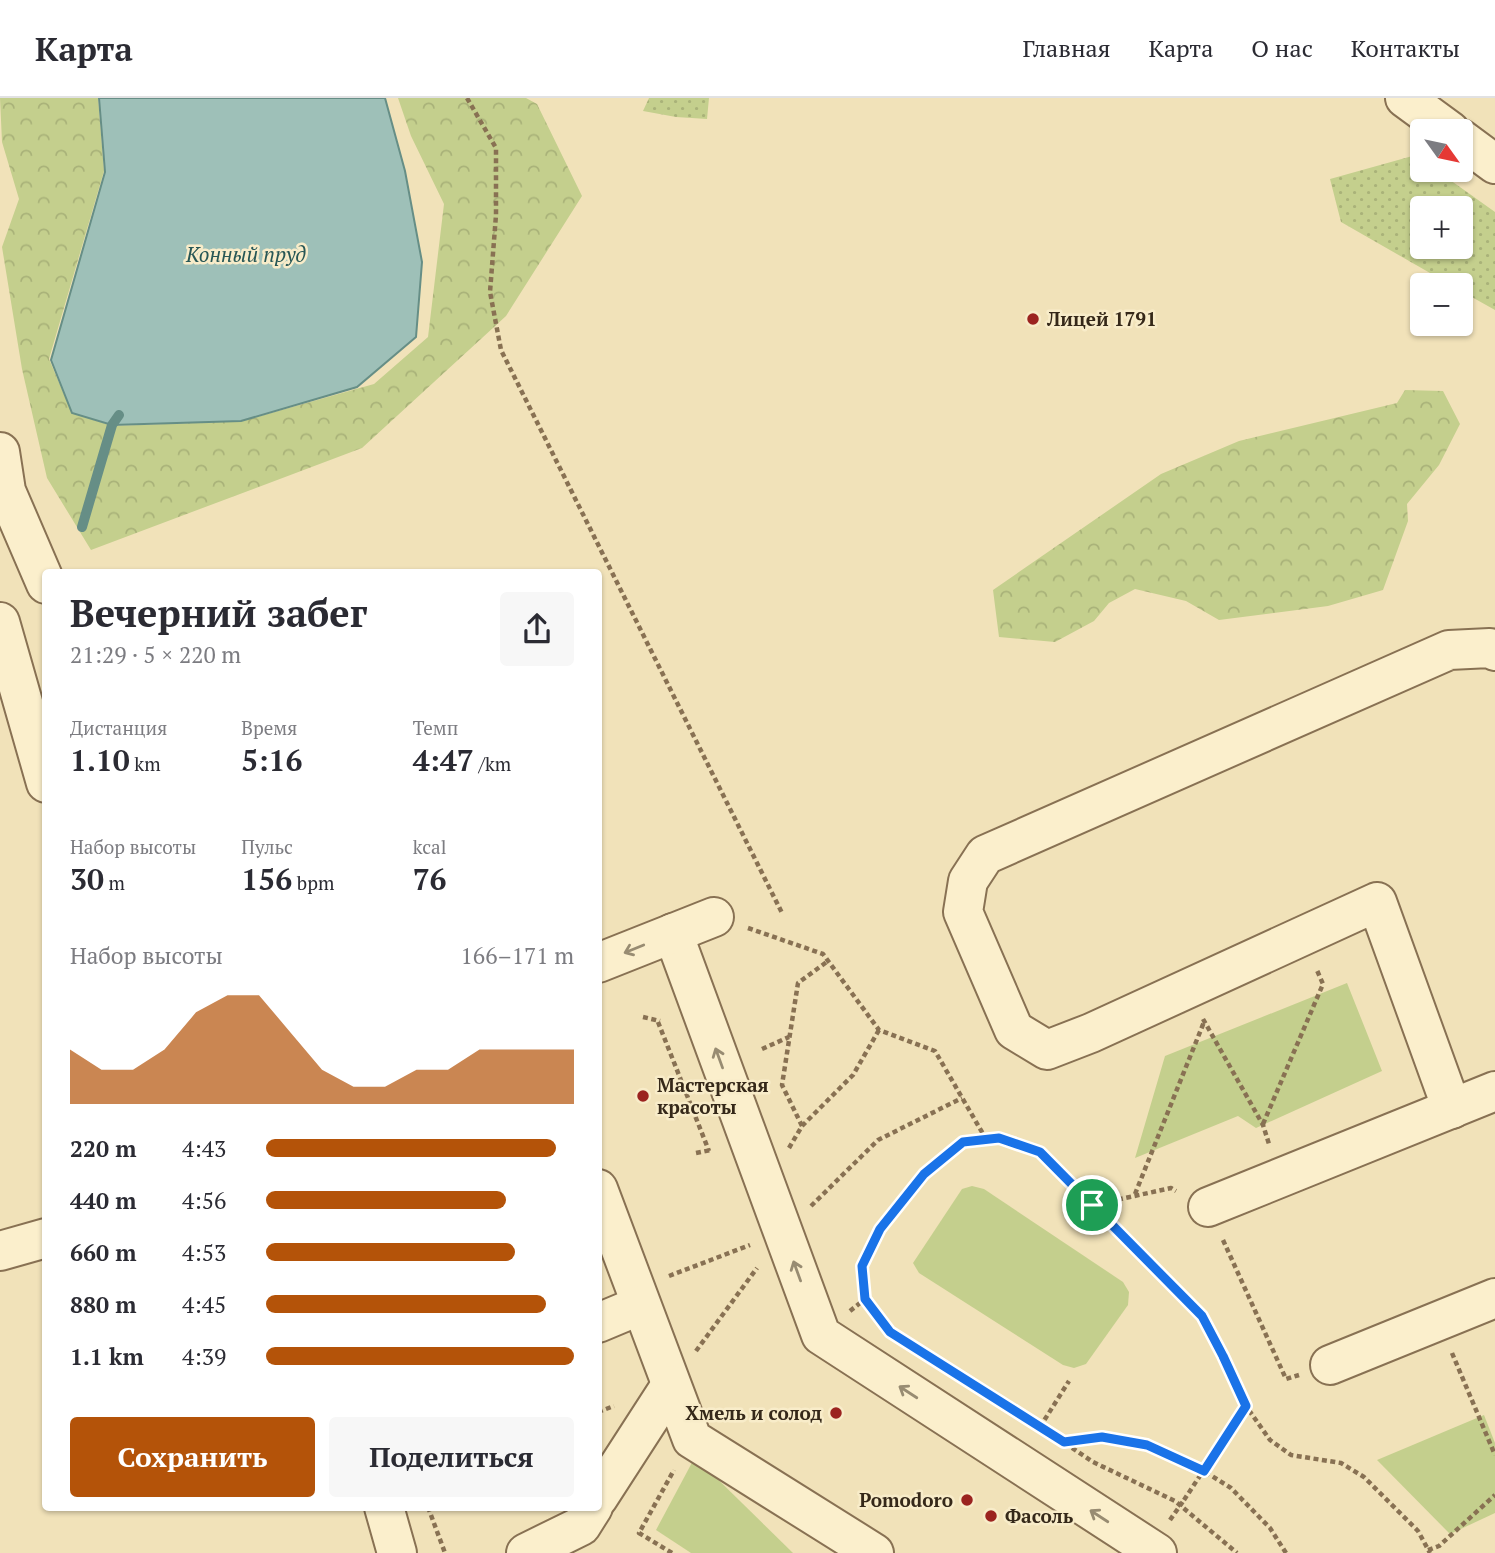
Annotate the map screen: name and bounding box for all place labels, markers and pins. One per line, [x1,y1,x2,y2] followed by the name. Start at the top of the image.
[1046,306,1157,331] place label: Лицей 1791
[1025,311,1041,327] marker: Лицей 1791
[657,1072,769,1119] place label: Мастерская красоты
[635,1088,651,1104] marker: Мастерская красоты
[1062,1175,1122,1235] pin
[685,1400,823,1425] place label: Хмель и солод
[828,1405,844,1421] marker: Хмель и солод
[859,1487,953,1512] place label: Pomodoro
[959,1492,975,1508] marker: Pomodoro
[1005,1503,1074,1528] place label: Фасоль
[983,1508,999,1524] marker: Фасоль

